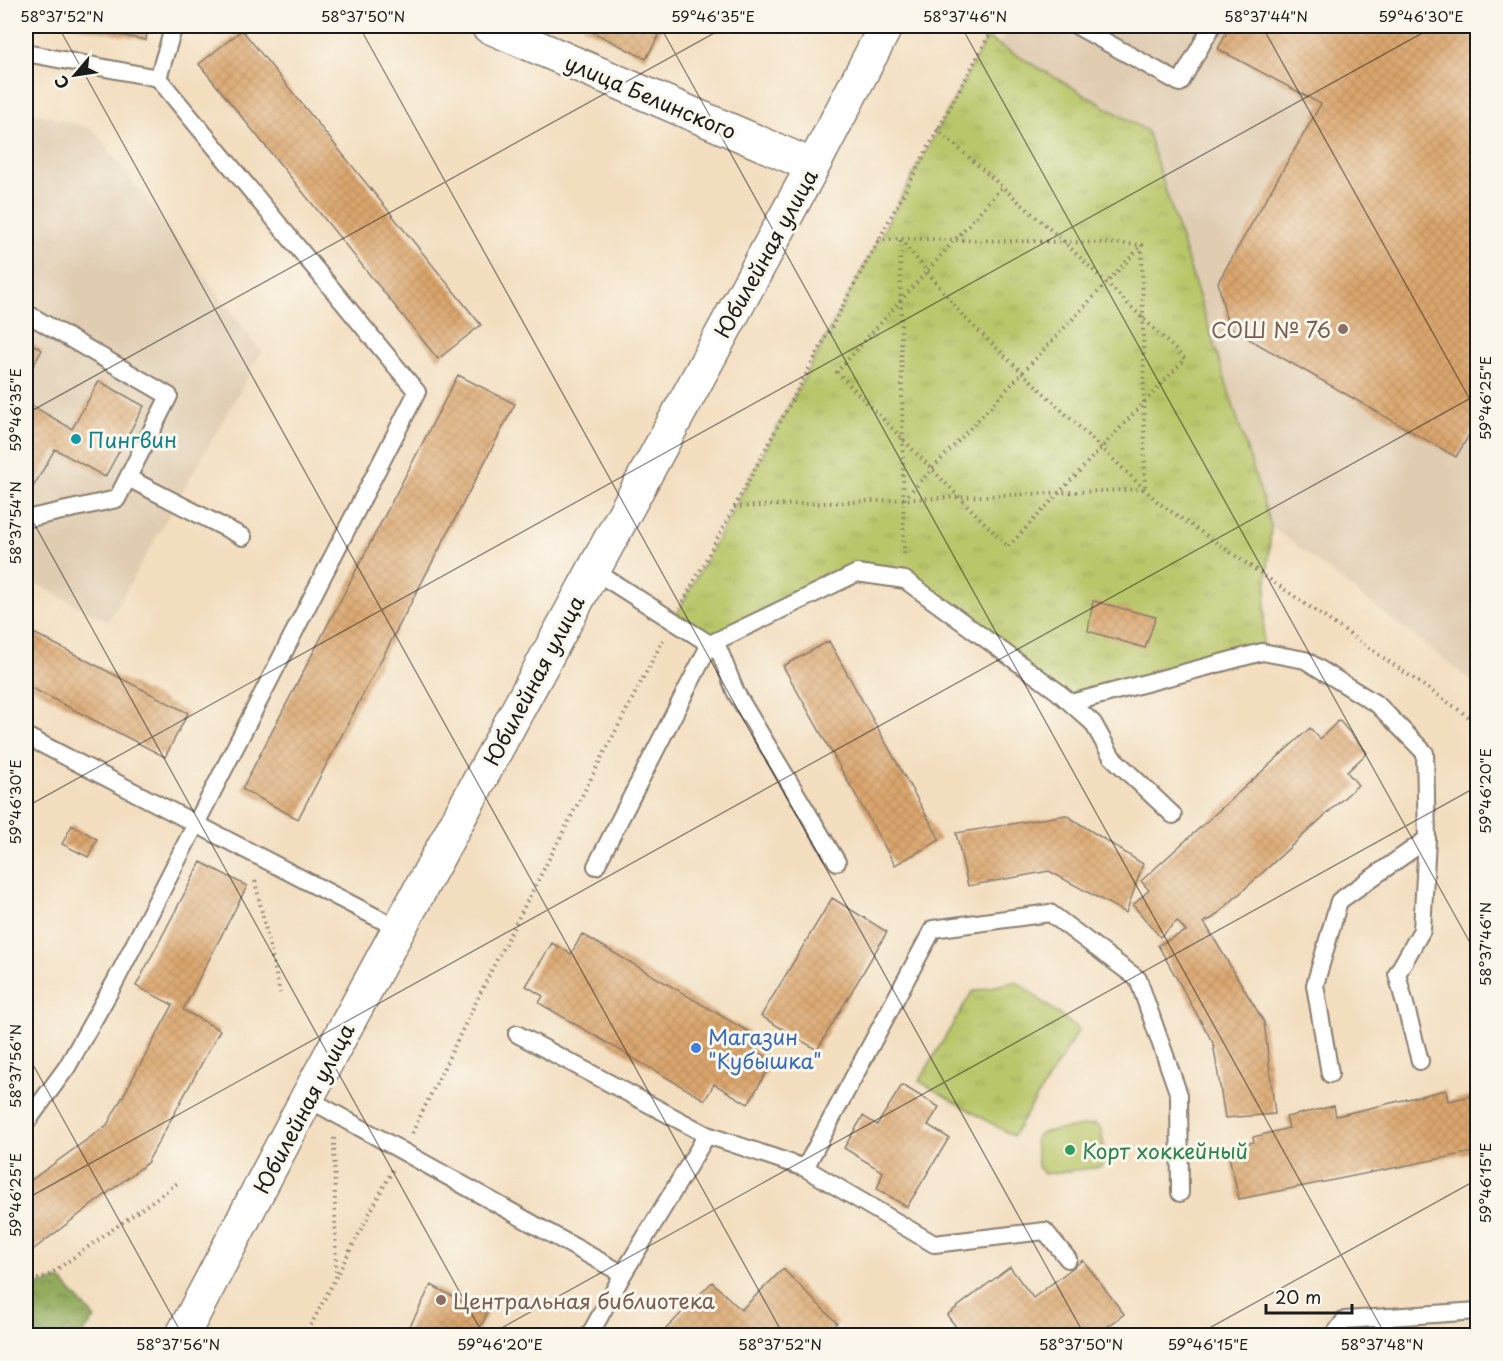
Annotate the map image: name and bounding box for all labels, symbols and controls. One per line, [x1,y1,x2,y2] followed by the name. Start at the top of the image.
[20,4,104,27] text: 58°37'52"N
[321,4,405,27] text: 58°37'50"N
[671,4,755,27] text: 59°46'35"E
[923,4,1007,27] text: 58°37'46"N
[1224,4,1308,27] text: 58°37'44"N
[1378,4,1464,27] text: 59°46'30"E
[45,45,105,105] north arrow
[560,45,742,147] street label: улица Белинского
[48,72,74,94] text: С
[705,162,825,343] street label: Юбилейная улица
[1211,313,1331,345] place label: СОШ № 76
[1336,322,1350,336] marker: СОШ № 76
[1473,356,1496,440] text: 59°46'25"E
[3,368,26,452] text: 59°46'35"E
[88,423,177,455] place label: Пингвин
[69,432,83,446] marker: Пингвин
[3,481,26,565] text: 58°37'54"N
[475,589,592,771] street label: Юбилейная улица
[1473,748,1496,834] text: 59°46'20"E
[3,759,26,845] text: 59°46'30"E
[1473,902,1496,986] text: 58°37'46"N
[245,1017,362,1199] street label: Юбилейная улица
[708,1020,822,1076] place label: Магазин "Кубышка"
[3,1024,26,1108] text: 58°37'56"N
[689,1041,703,1055] marker: Магазин "Кубышка"
[1082,1134,1248,1166] place label: Корт хоккейный
[1473,1142,1496,1224] text: 59°46'15"E
[1063,1143,1077,1157] marker: Корт хоккейный
[3,1153,26,1237] text: 59°46'25"E
[1266,1277,1352,1315] scale bar
[1275,1283,1321,1310] text: 20 m
[453,1284,715,1316] place label: Центральная библиотека
[434,1293,448,1307] marker: Центральная библиотека
[136,1332,220,1355] text: 58°37'56"N
[457,1332,543,1355] text: 59°46'20"E
[738,1332,822,1355] text: 58°37'52"N
[1039,1332,1123,1355] text: 58°37'50"N
[1167,1332,1249,1355] text: 59°46'15"E
[1340,1332,1424,1355] text: 58°37'48"N

